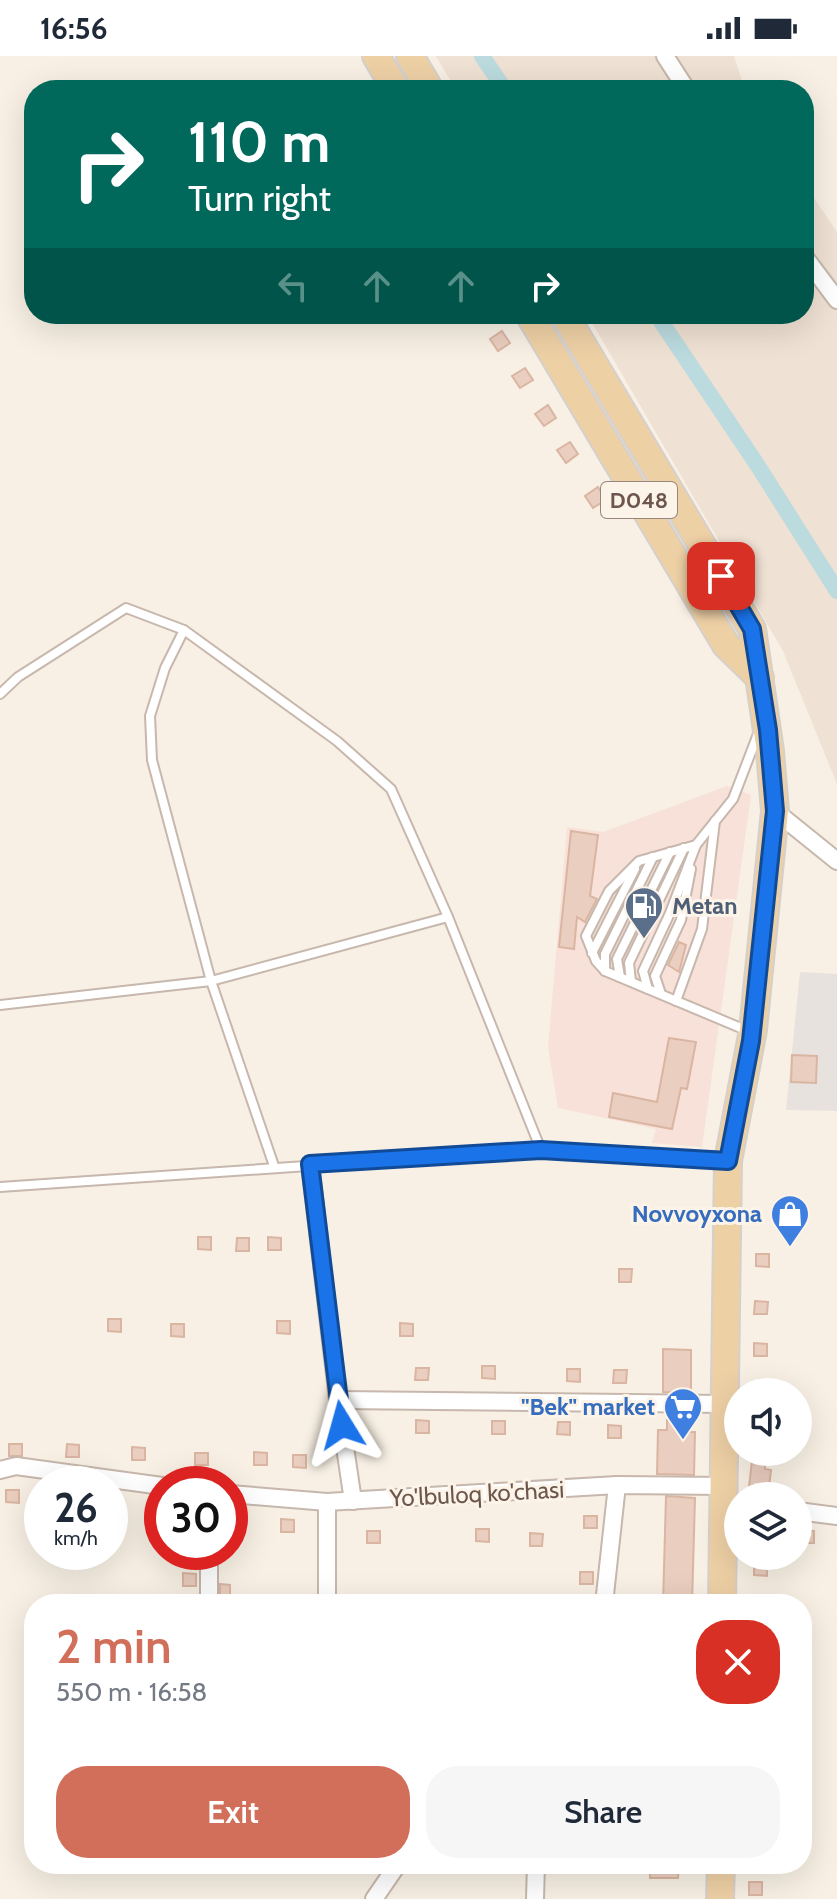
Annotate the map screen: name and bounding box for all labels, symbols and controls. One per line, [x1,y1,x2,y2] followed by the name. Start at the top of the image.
[40,10,108,47] text: 16:56
[188,108,330,176] text: 110 m
[56,112,160,216] icon: right
[188,176,331,220] text: Turn right
[271,264,315,308] icon: left
[355,264,399,308] icon: ahead
[439,264,483,308] icon: ahead
[523,264,567,308] icon: right
[601,482,677,518] road number: D048
[687,542,755,610] pin
[699,554,743,598] icon: arrive
[623,885,665,940] fuel station icon: Metan
[672,891,738,920] place label: Metan
[769,1193,811,1248] shop icon: Novvoyxona
[632,1199,762,1228] place label: Novvoyxona
[724,1378,812,1570] map controls
[724,1378,812,1466] button: sound
[300,1383,384,1467] position arrow
[662,1386,704,1441] supermarket icon: "Bek" market
[521,1392,655,1421] place label: "Bek" market
[144,1466,248,1570] speed limit sign: 30
[388,1474,565,1513] street label: Yo'lbuloq ko'chasi
[724,1482,812,1570] button: layers
[54,1483,98,1532] text: 26
[54,1526,98,1550] text: km/h
[56,1617,172,1675] text: 2 min
[696,1620,780,1704] button: close
[56,1676,207,1708] text: 550 m · 16:58
[56,1766,410,1858] button: Exit
[426,1766,780,1858] button: Share

